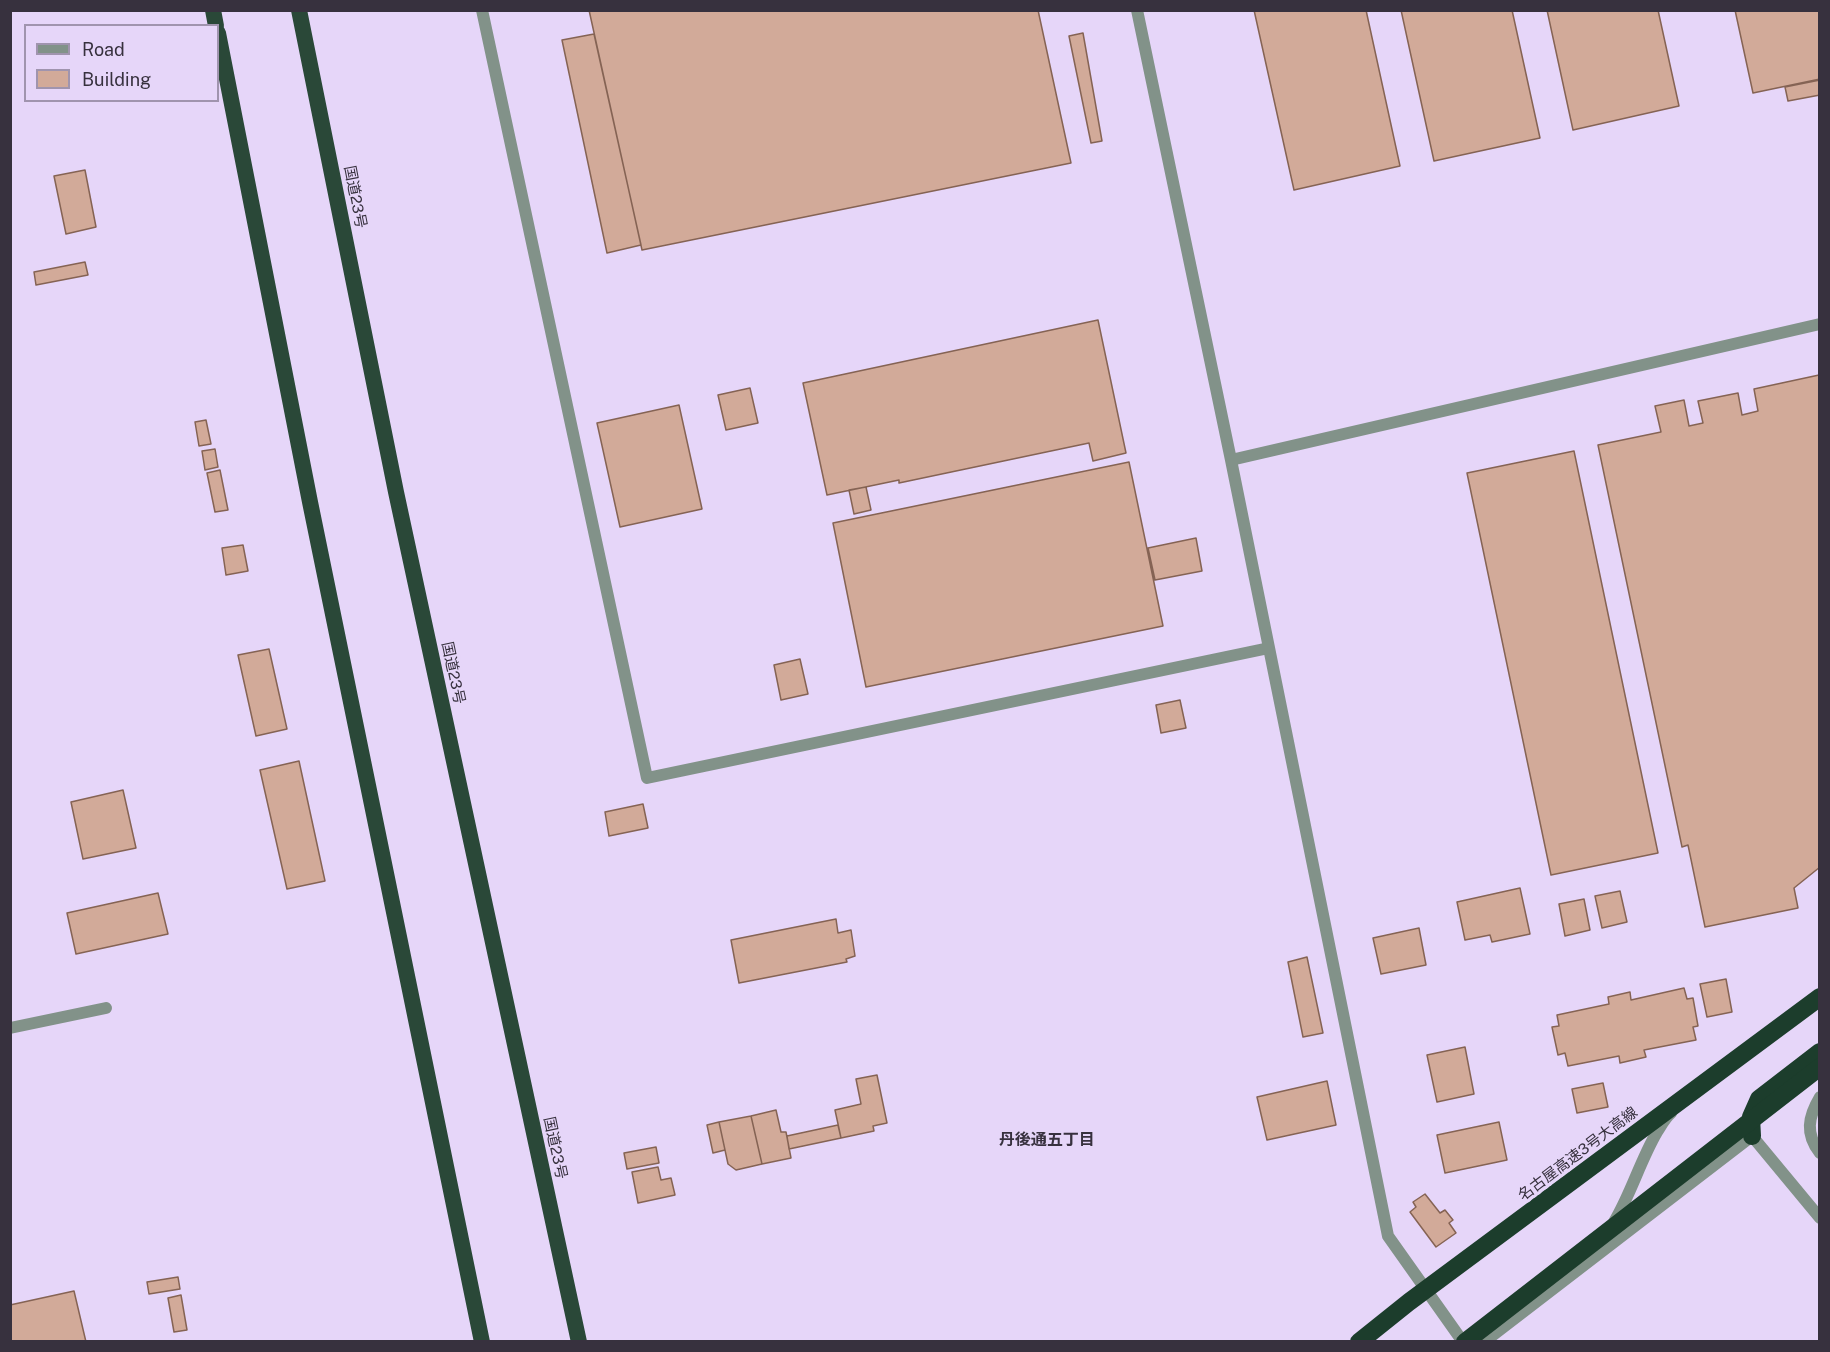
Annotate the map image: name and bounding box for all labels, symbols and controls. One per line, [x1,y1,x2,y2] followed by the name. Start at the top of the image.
[24,24,219,102] legend
[82,39,125,60] text: Road
[82,69,151,90] text: Building
[340,164,370,230] street label: 国道23号
[438,640,468,706] street label: 国道23号
[1515,1103,1641,1205] street label: 名古屋高速3号大高線
[540,1115,570,1181] street label: 国道23号
[999,1130,1095,1150] district label: 丹後通五丁目

